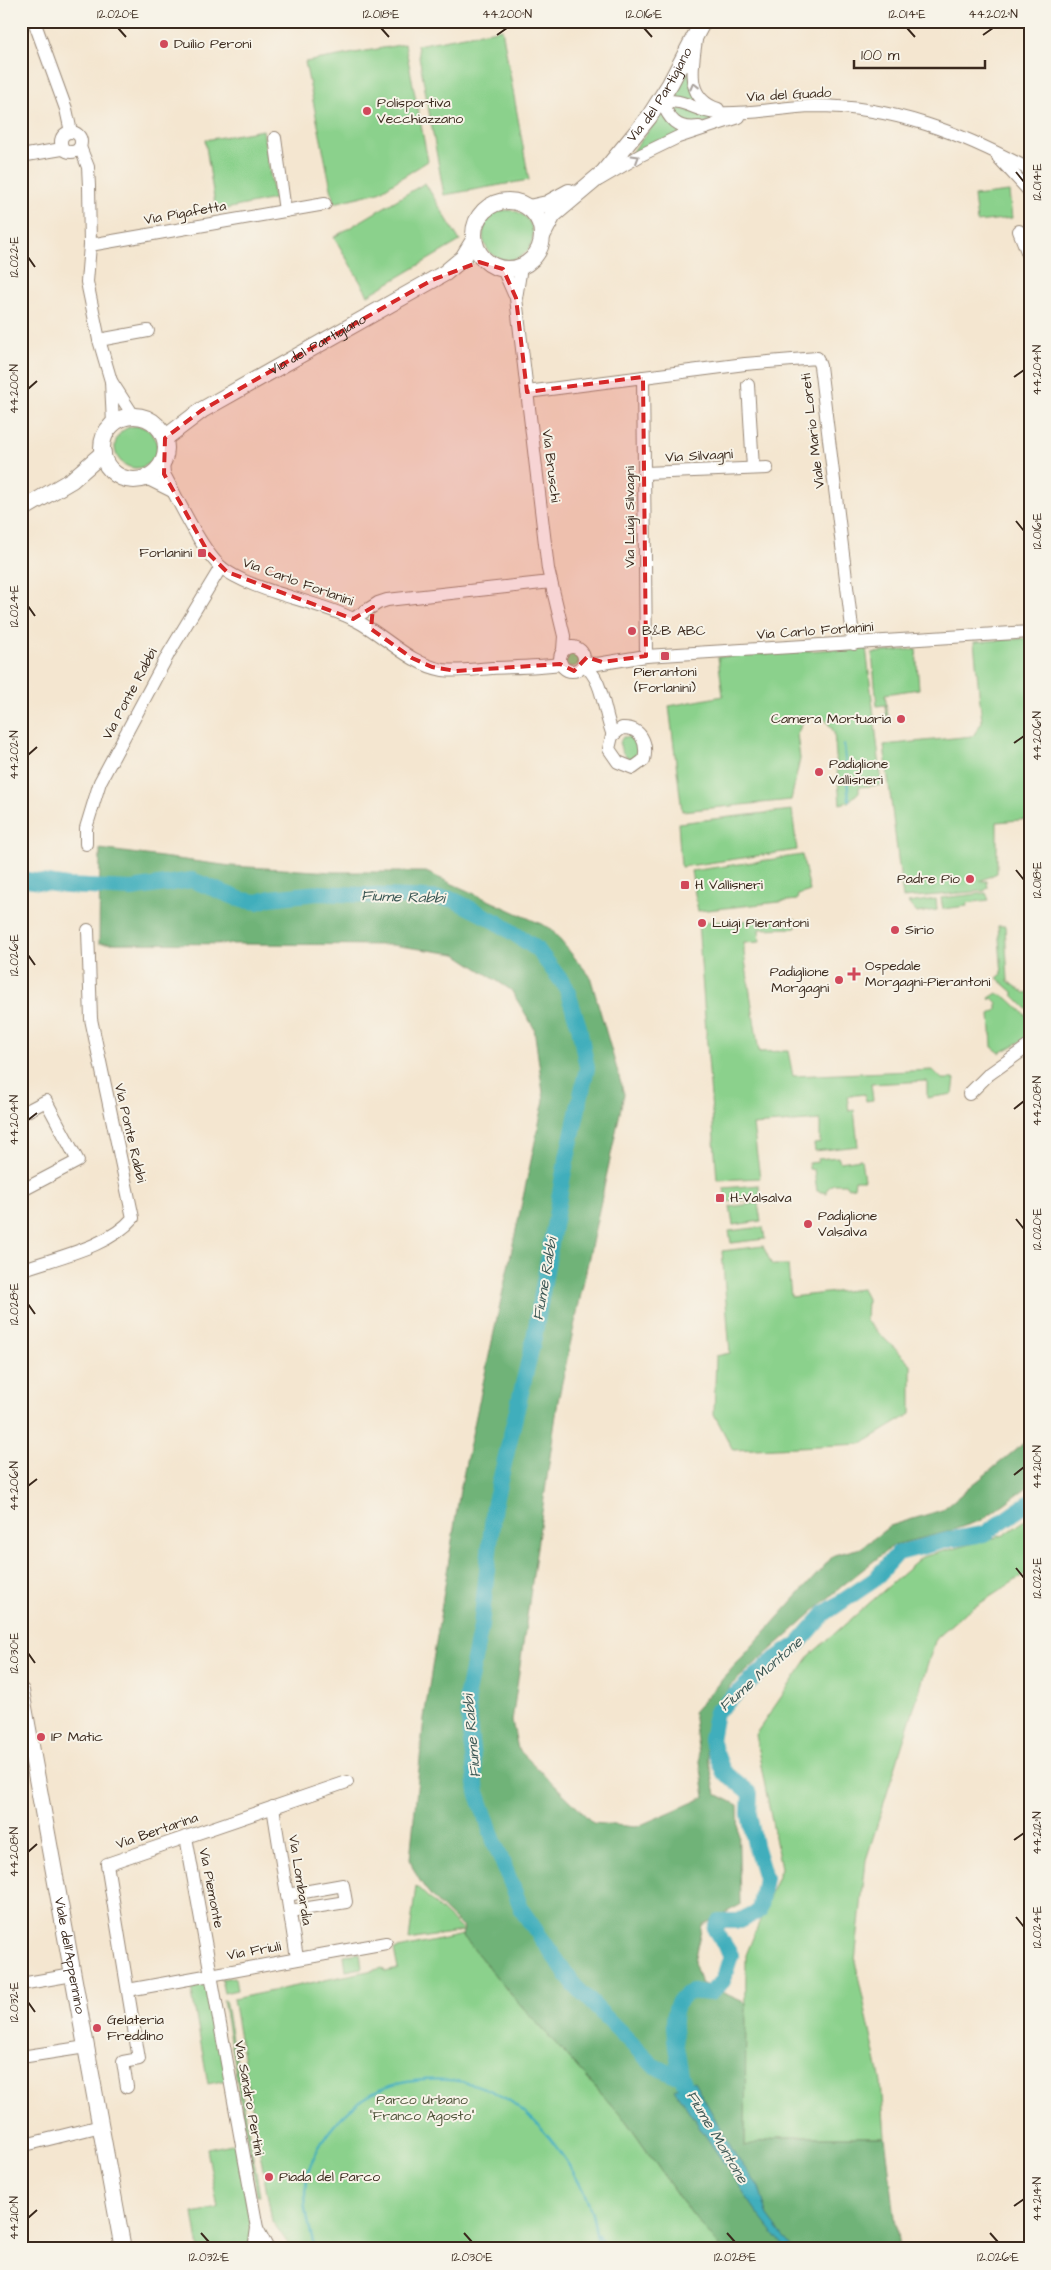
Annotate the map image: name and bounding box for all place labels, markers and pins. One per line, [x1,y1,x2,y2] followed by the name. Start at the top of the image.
[174,34,251,54] place label: Duilio Peroni
[158,38,170,50] marker: Duilio Peroni
[377,93,463,129] place label: Polisportiva Vecchiazzano
[361,105,373,117] marker: Polisportiva Vecchiazzano
[139,543,192,563] place label: Forlanini
[196,547,208,559] marker: Forlanini
[642,621,706,641] place label: B&B ABC
[626,625,638,637] marker: B&B ABC
[659,650,671,662] marker: Pierantoni (Forlanini)
[633,662,697,698] place label: Pierantoni (Forlanini)
[771,709,891,729] place label: Camera Mortuaria
[895,713,907,725] marker: Camera Mortuaria
[829,754,889,790] place label: Padiglione Vallisneri
[813,766,825,778] marker: Padiglione Vallisneri
[897,869,960,889] place label: Padre Pio
[964,873,976,885] marker: Padre Pio
[695,875,763,895] place label: H Vallisneri
[679,879,691,891] marker: H Vallisneri
[712,913,809,933] place label: Luigi Pierantoni
[696,917,708,929] marker: Luigi Pierantoni
[905,920,934,940] place label: Sirio
[889,924,901,936] marker: Sirio
[865,956,990,992] place label: Ospedale Morgagni-Pierantoni
[770,962,829,998] place label: Padiglione Morgagni
[847,967,861,981] marker: Ospedale Morgagni-Pierantoni
[833,974,845,986] marker: Padiglione Morgagni
[730,1188,792,1208] place label: H-Valsalva
[714,1192,726,1204] marker: H-Valsalva
[818,1206,878,1242] place label: Padiglione Valsalva
[802,1218,814,1230] marker: Padiglione Valsalva
[51,1727,103,1747] place label: IP Matic
[35,1731,47,1743] marker: IP Matic
[107,2010,164,2046] place label: Gelateria Freddino
[91,2022,103,2034] marker: Gelateria Freddino
[279,2167,380,2187] place label: Piada del Parco
[263,2171,275,2183] marker: Piada del Parco

